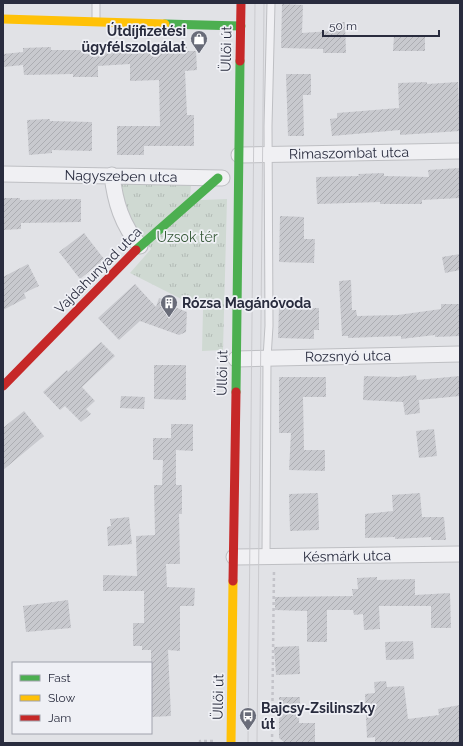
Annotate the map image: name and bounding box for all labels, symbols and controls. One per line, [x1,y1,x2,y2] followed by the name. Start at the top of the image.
[323,12,439,38] scale bar
[329,19,357,33] text: 50 m
[82,22,187,55] place label: Útdíjfizetési ügyfélszolgálat
[216,25,234,72] street label: Üllői út
[189,29,209,54] shop icon: Útdíjfizetési ügyfélszolgálat
[289,144,409,162] street label: Rimaszombat utca
[64,167,178,185] street label: Nagyszeben utca
[51,223,145,317] street label: Vajdahunyad utca
[156,229,218,245] park label: Uzsok tér
[159,293,179,318] building icon: Rózsa Magánóvoda
[182,295,311,311] place label: Rózsa Magánóvoda
[305,347,391,365] street label: Rozsnyó utca
[212,349,230,396] street label: Üllői út
[303,547,391,565] street label: Késmárk utca
[12,662,152,734] legend
[48,671,71,685] text: Fast
[208,673,226,720] street label: Üllői út
[48,691,75,705] text: Slow
[261,700,376,732] place label: Bajcsy-Zsilinszky út
[238,706,258,731] bus stop icon: Bajcsy-Zsilinszky út
[48,711,71,725] text: Jam

